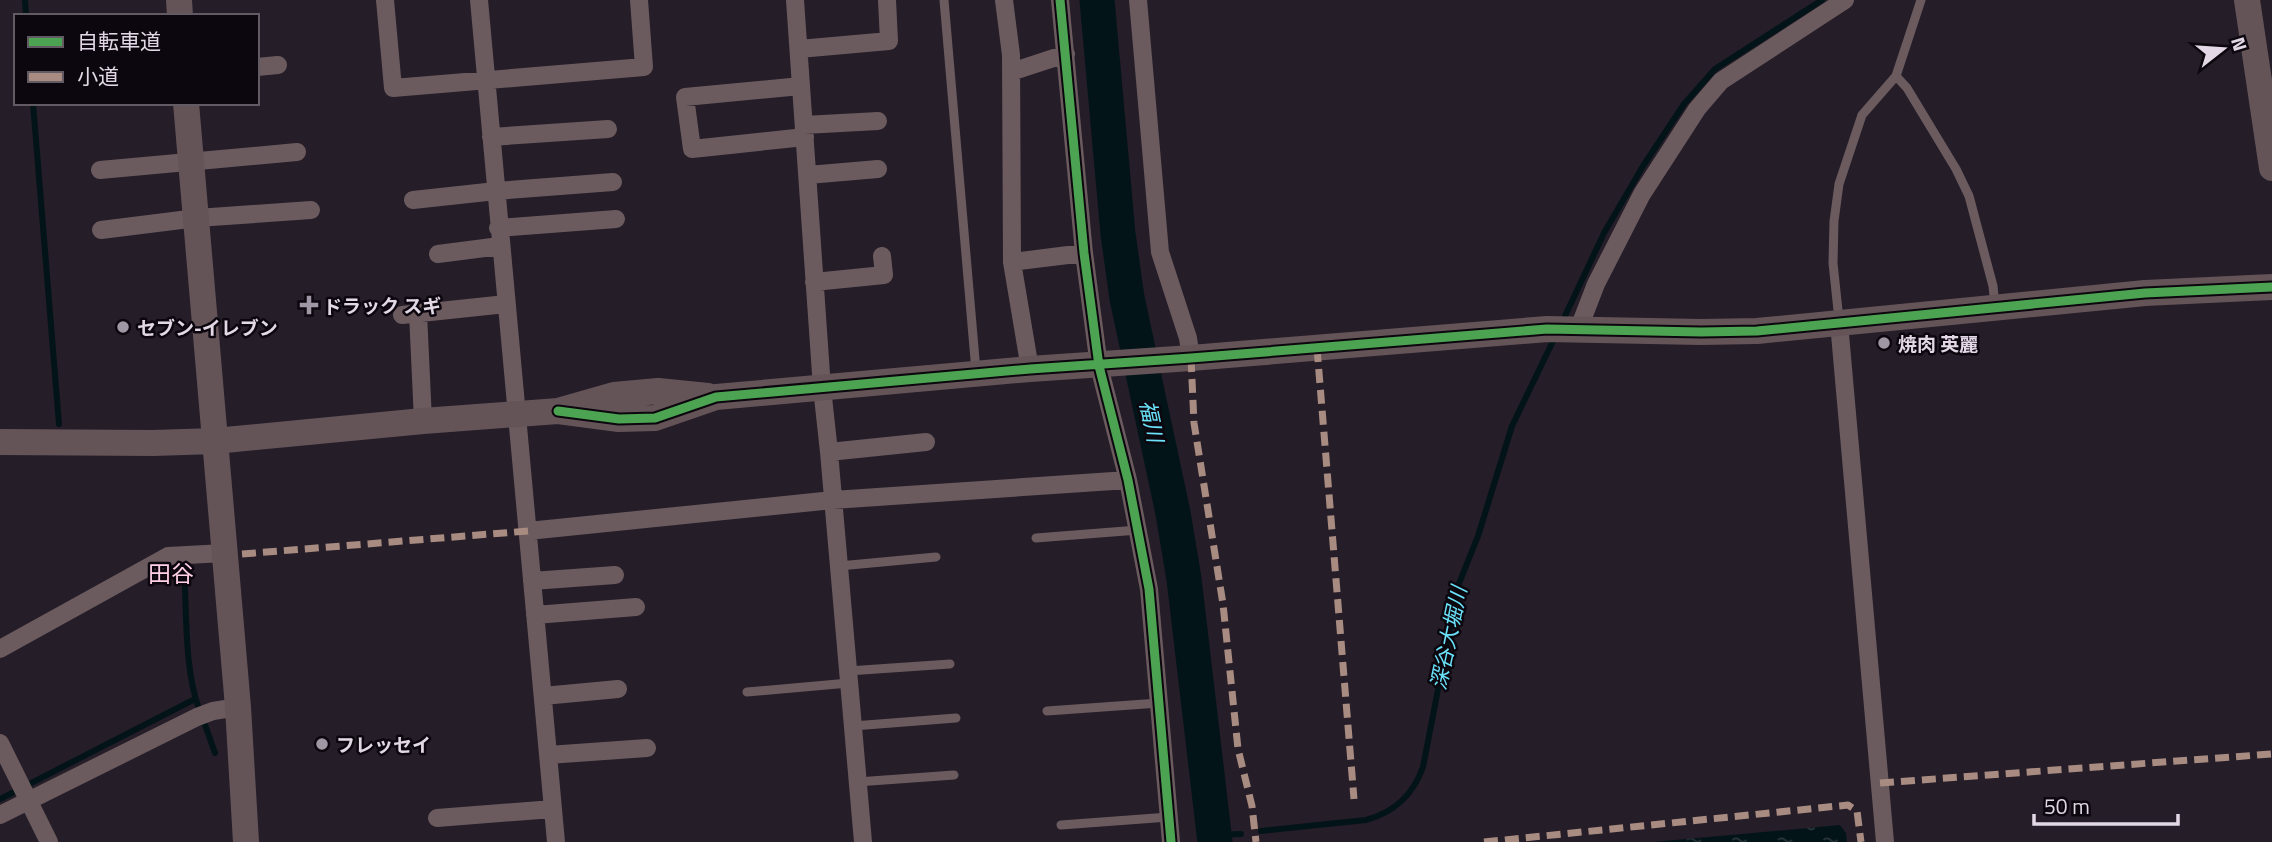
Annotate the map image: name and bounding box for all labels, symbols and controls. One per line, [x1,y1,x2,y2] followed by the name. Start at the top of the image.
[14,14,259,105] legend
[2188,14,2258,84] north arrow
[77,25,161,57] text: 自転車道
[2224,33,2256,54] text: N
[77,60,119,92] text: 小道
[323,291,441,320] place label: ドラック スギ
[301,297,317,313] marker: ドラック スギ
[137,313,278,342] place label: セブン-イレブン
[115,319,131,335] marker: セブン-イレブン
[1898,329,1978,358] place label: 焼肉 英麗
[1876,335,1892,351] marker: 焼肉 英麗
[1132,397,1172,447] water label: 福川
[148,556,194,591] district label: 田谷
[1421,581,1475,693] water label: 深谷大堀川
[336,730,431,759] place label: フレッセイ
[314,736,330,752] marker: フレッセイ
[2034,782,2178,826] scale bar
[2044,790,2090,822] text: 50 m

